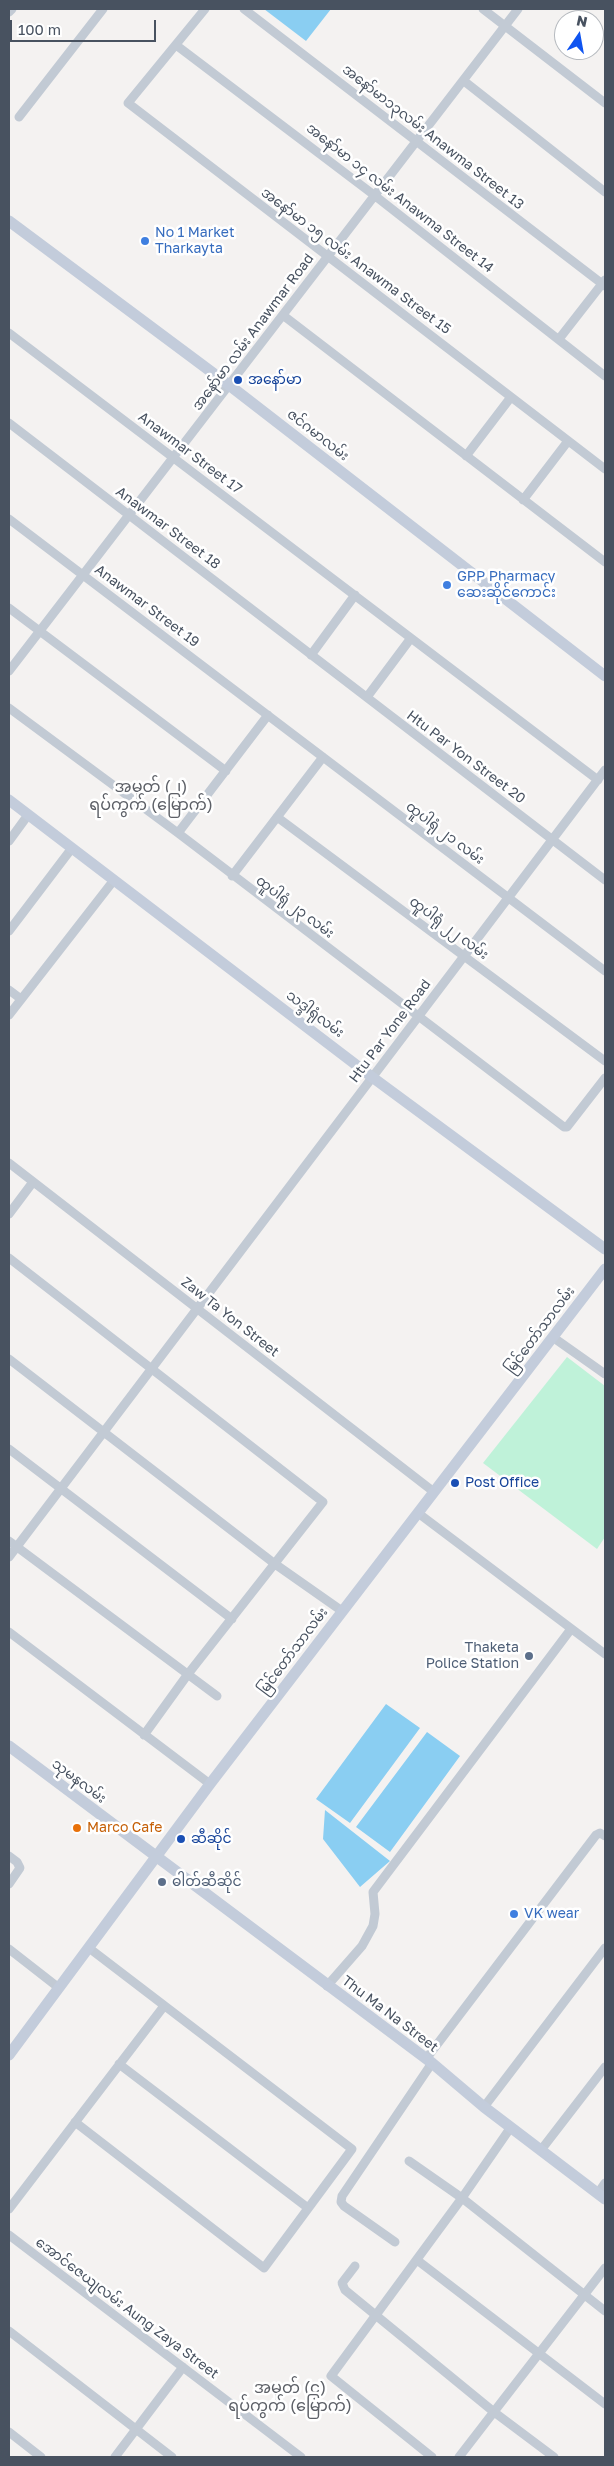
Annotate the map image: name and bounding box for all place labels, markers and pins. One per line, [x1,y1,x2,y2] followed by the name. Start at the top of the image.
[155,225,235,258] place label: No 1 Market Tharkayta
[139,235,151,247] marker: No 1 Market Tharkayta
[248,372,302,388] place label: အနော်မာ
[232,374,244,386] marker: အနော်မာ
[457,569,556,602] place label: GPP Pharmacy ဆေးဆိုင်ကောင်း
[441,579,453,591] marker: GPP Pharmacy ဆေးဆိုင်ကောင်း
[465,1475,539,1491] place label: Post Office
[449,1477,461,1489] marker: Post Office
[426,1640,519,1672] place label: Thaketa Police Station
[523,1650,535,1662] marker: Thaketa Police Station
[87,1820,162,1836] place label: Marco Cafe
[71,1822,83,1834] marker: Marco Cafe
[191,1831,232,1847] place label: ဆီဆိုင်
[175,1833,187,1845] marker: ဆီဆိုင်
[172,1874,242,1890] place label: ဓါတ်ဆီဆိုင်
[156,1876,168,1888] marker: ဓါတ်ဆီဆိုင်
[524,1906,579,1922] place label: VK wear
[508,1908,520,1920] marker: VK wear

